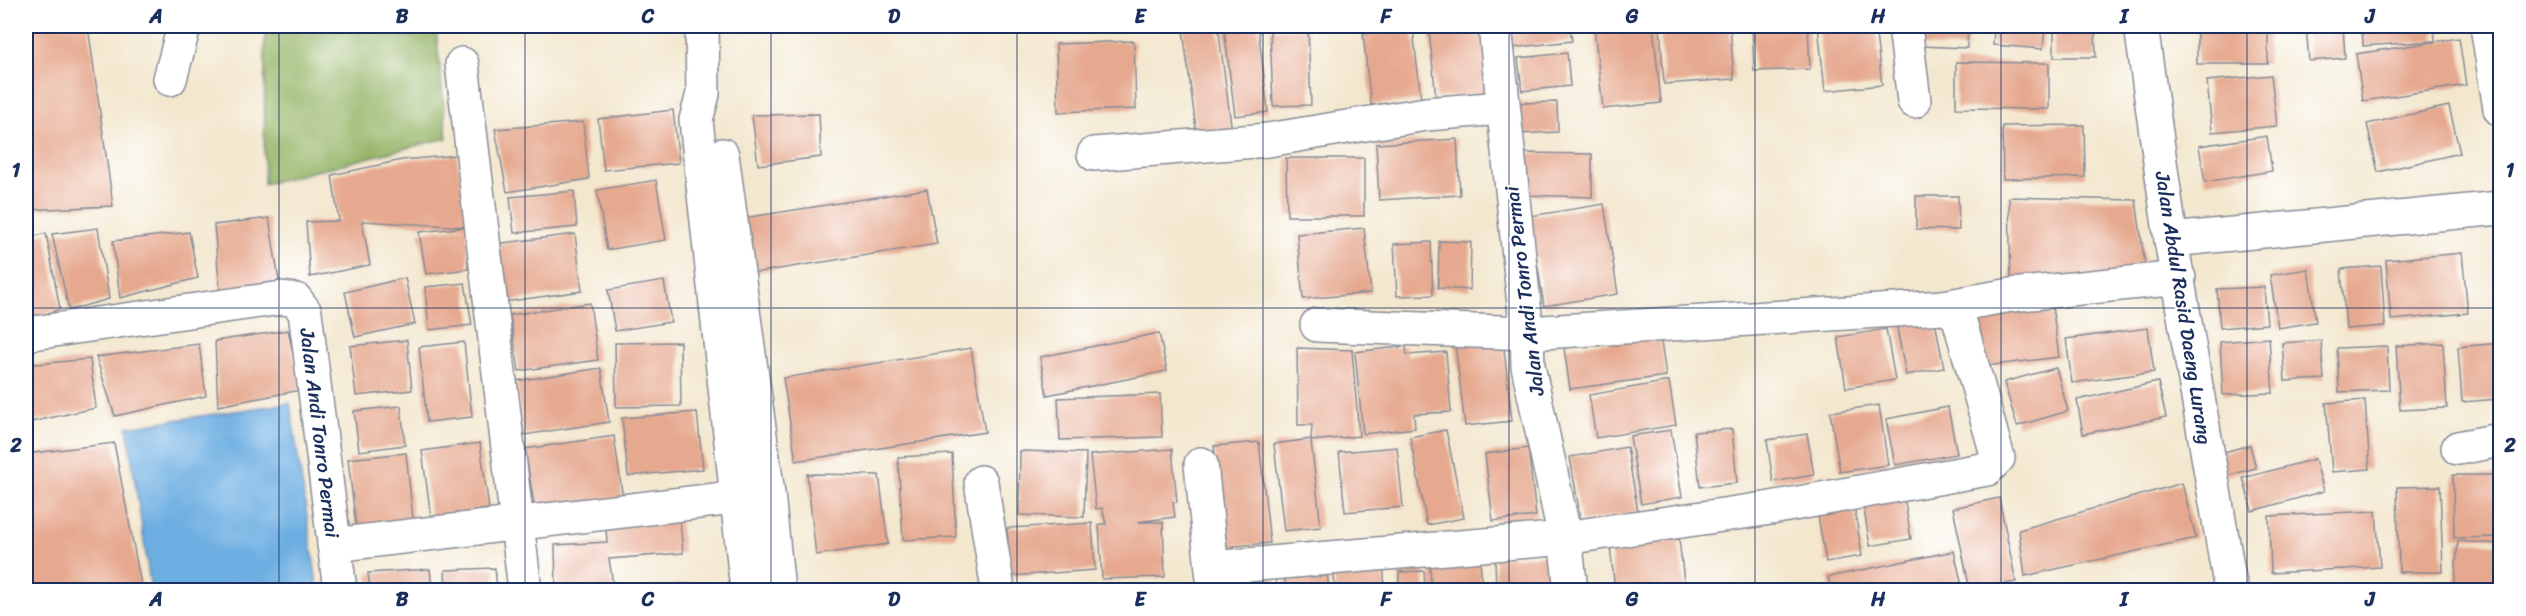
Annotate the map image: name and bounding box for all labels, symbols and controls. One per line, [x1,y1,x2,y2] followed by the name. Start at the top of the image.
[148,0,163,34] text: A
[396,0,409,34] text: B
[641,0,655,34] text: C
[888,0,901,34] text: D
[1134,0,1147,34] text: E
[1380,0,1393,34] text: F
[1625,0,1639,34] text: G
[1870,0,1886,34] text: H
[2119,0,2130,34] text: I
[2364,0,2376,34] text: J
[12,153,21,188] text: 1
[2506,153,2515,188] text: 1
[2144,168,2222,447] street label: Jalan Abdul Rasid Daeng Lurang
[1494,183,1555,399] street label: Jalan Andi Tonro Permai
[289,325,350,541] street label: Jalan Andi Tonro Permai
[9,428,22,463] text: 2
[2503,428,2516,463] text: 2
[148,582,163,616] text: A
[396,582,409,616] text: B
[641,582,655,616] text: C
[888,582,901,616] text: D
[1134,582,1147,616] text: E
[1380,582,1393,616] text: F
[1625,582,1639,616] text: G
[1870,582,1886,616] text: H
[2119,582,2130,616] text: I
[2364,582,2376,616] text: J

